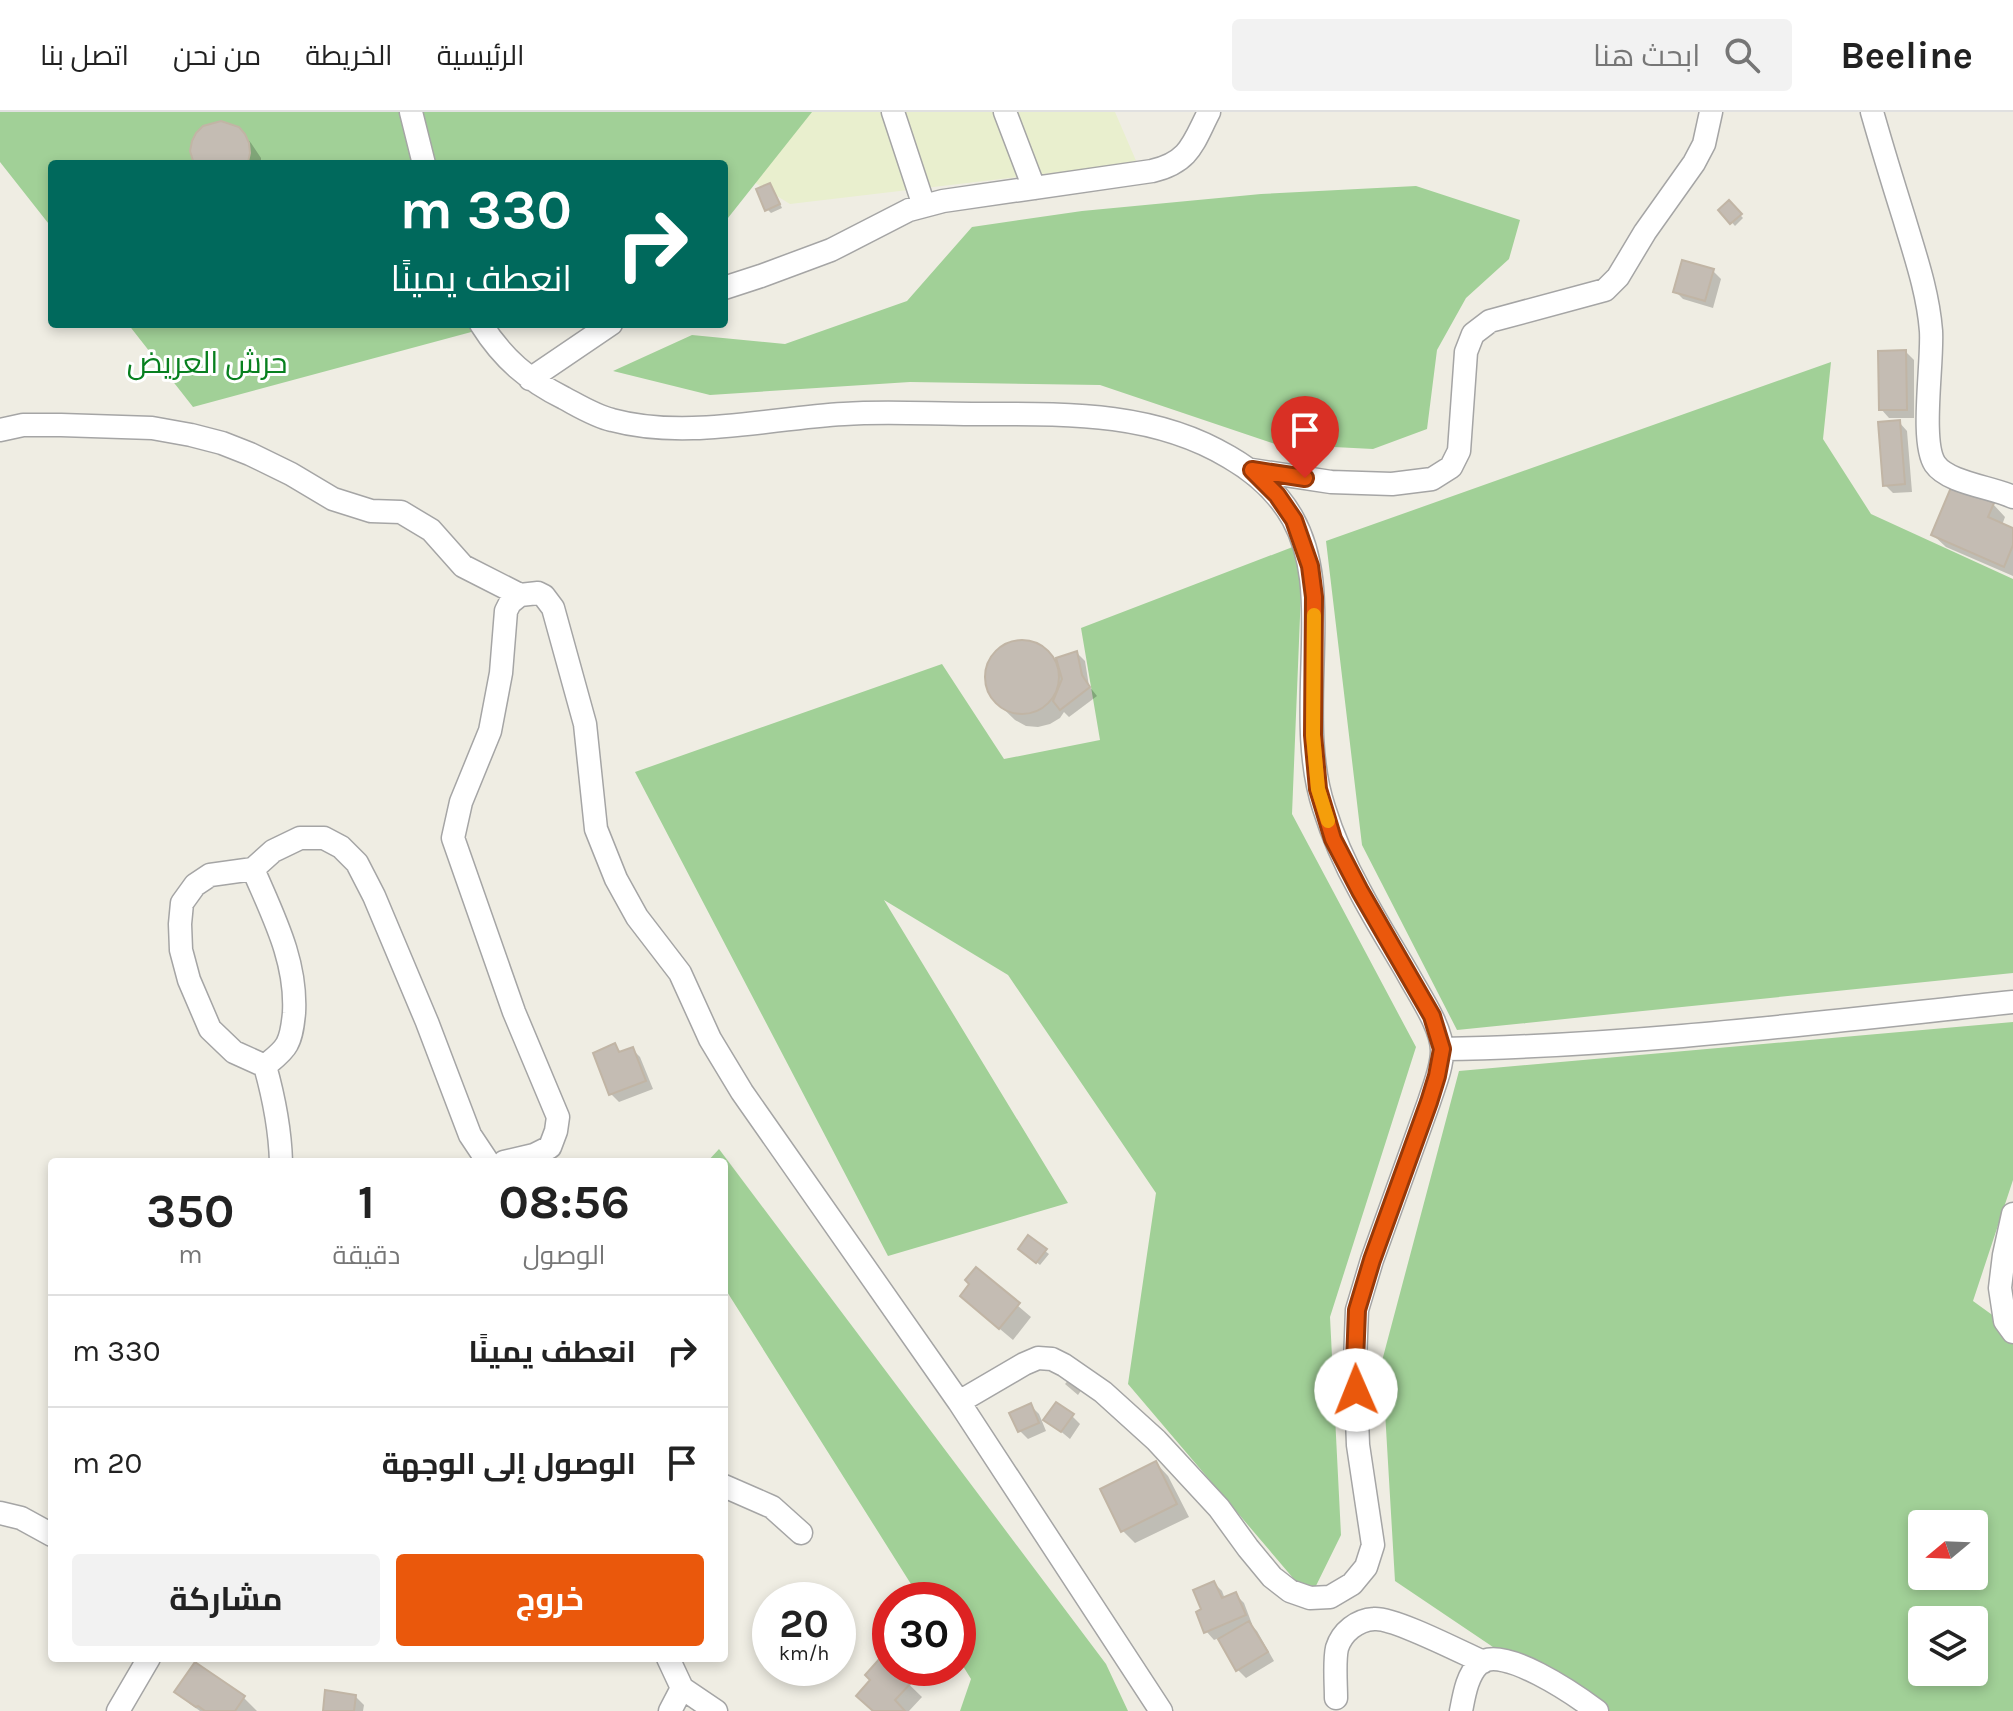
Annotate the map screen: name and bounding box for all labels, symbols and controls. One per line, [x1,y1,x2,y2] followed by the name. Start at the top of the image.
[1232,19,1792,91] search box
[1720,33,1764,77] icon: search
[1840,33,1973,78] text: Beeline
[1593,38,1700,74] text: ابحث هنا
[40,39,129,72] text: اتصل بنا
[173,39,261,72] text: من نحن
[305,39,393,72] text: الخريطة
[437,39,524,72] text: الرئيسية
[400,177,572,242] text: 330 m
[600,192,704,296] icon: right
[391,258,572,300] text: انعطف يمينًا
[127,345,287,381] park label: حرش العريض
[1271,396,1339,478] pin
[1283,408,1327,452] icon: arrive
[358,1174,375,1230] text: 1
[498,1174,630,1230] text: 08:56
[146,1183,234,1239] text: 350
[178,1239,202,1270] text: m
[333,1240,400,1271] text: دقيقة
[523,1240,606,1271] text: الوصول
[660,1329,704,1373] icon: right
[72,1333,160,1369] text: 330 m
[468,1334,636,1370] text: انعطف يمينًا
[1314,1348,1398,1432] position arrow
[660,1441,704,1485] icon: arrive
[72,1445,142,1481] text: 20 m
[382,1446,636,1482] text: الوصول إلى الوجهة
[1908,1510,1988,1590] north arrow
[1908,1510,1988,1686] map controls
[72,1554,380,1646] button: مشاركة
[396,1554,704,1646] button: خروج
[872,1582,976,1686] speed limit sign: 30
[779,1600,829,1647] text: 20
[1908,1606,1988,1686] button: layers
[779,1642,829,1665] text: km/h

